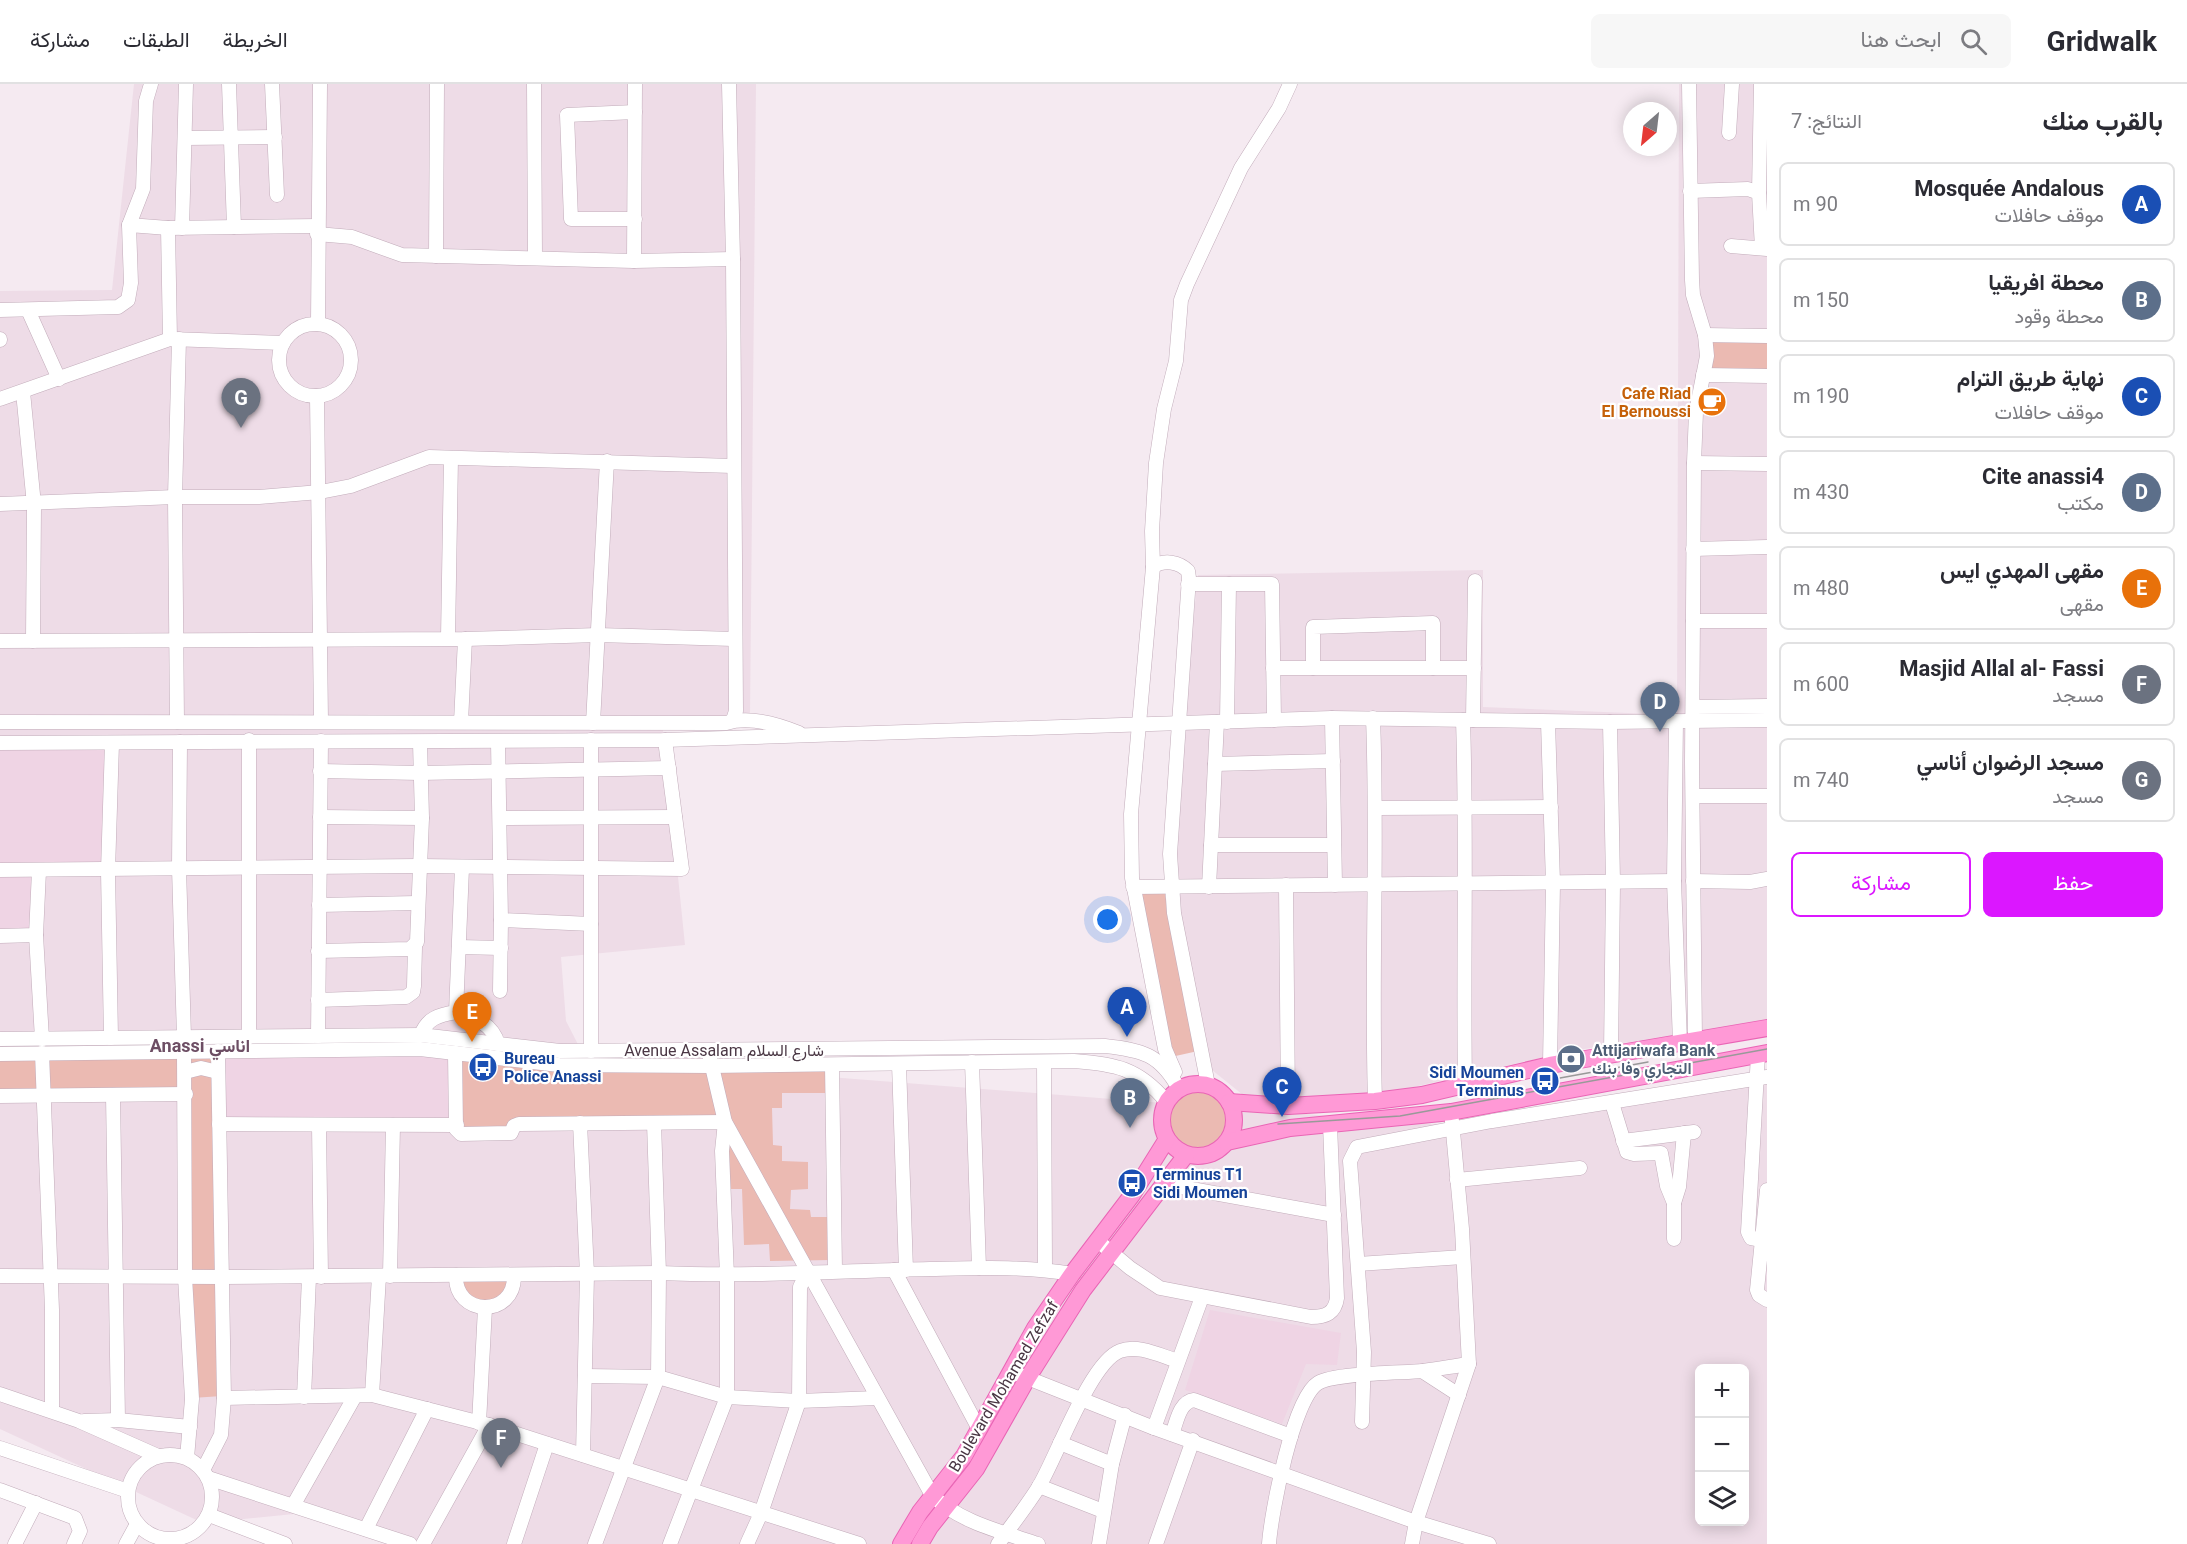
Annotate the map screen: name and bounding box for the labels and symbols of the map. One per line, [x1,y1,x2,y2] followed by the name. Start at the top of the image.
[1623,102,1677,156] north arrow
[222,378,260,428] pin: G
[1601,384,1691,421] place label: Cafe Riad El Bernoussi
[1696,386,1728,418] cafe icon: Cafe Riad El Bernoussi
[1640,682,1680,732] pin: D
[1093,905,1122,934] your location
[1108,988,1146,1037] pin: A
[452,992,492,1042] pin: E
[150,1035,250,1061] district label: Anassi اناسي
[624,1041,824,1062] street label: Avenue Assalam شارع السلام
[1592,1041,1716,1082] place label: Attijariwafa Bank التجاري وفا بنك
[1555,1043,1587,1075] bank icon: Attijariwafa Bank التجاري وفا بنك
[504,1049,601,1086] place label: Bureau Police Anassi
[467,1051,499,1083] bus stop icon: Bureau Police Anassi
[1429,1063,1524,1100] place label: Sidi Moumen Terminus
[1529,1065,1561,1097] bus stop icon: Sidi Moumen Terminus
[1262,1068,1302,1117] pin: C
[1110,1078,1150,1128] pin: B
[1153,1165,1248,1202] place label: Terminus T1 Sidi Moumen
[1116,1167,1148,1199] bus stop icon: Terminus T1 Sidi Moumen
[945,1297,1062,1475] street label: Boulevard Mohamed Zefzaf
[482,1418,520,1468] pin: F

